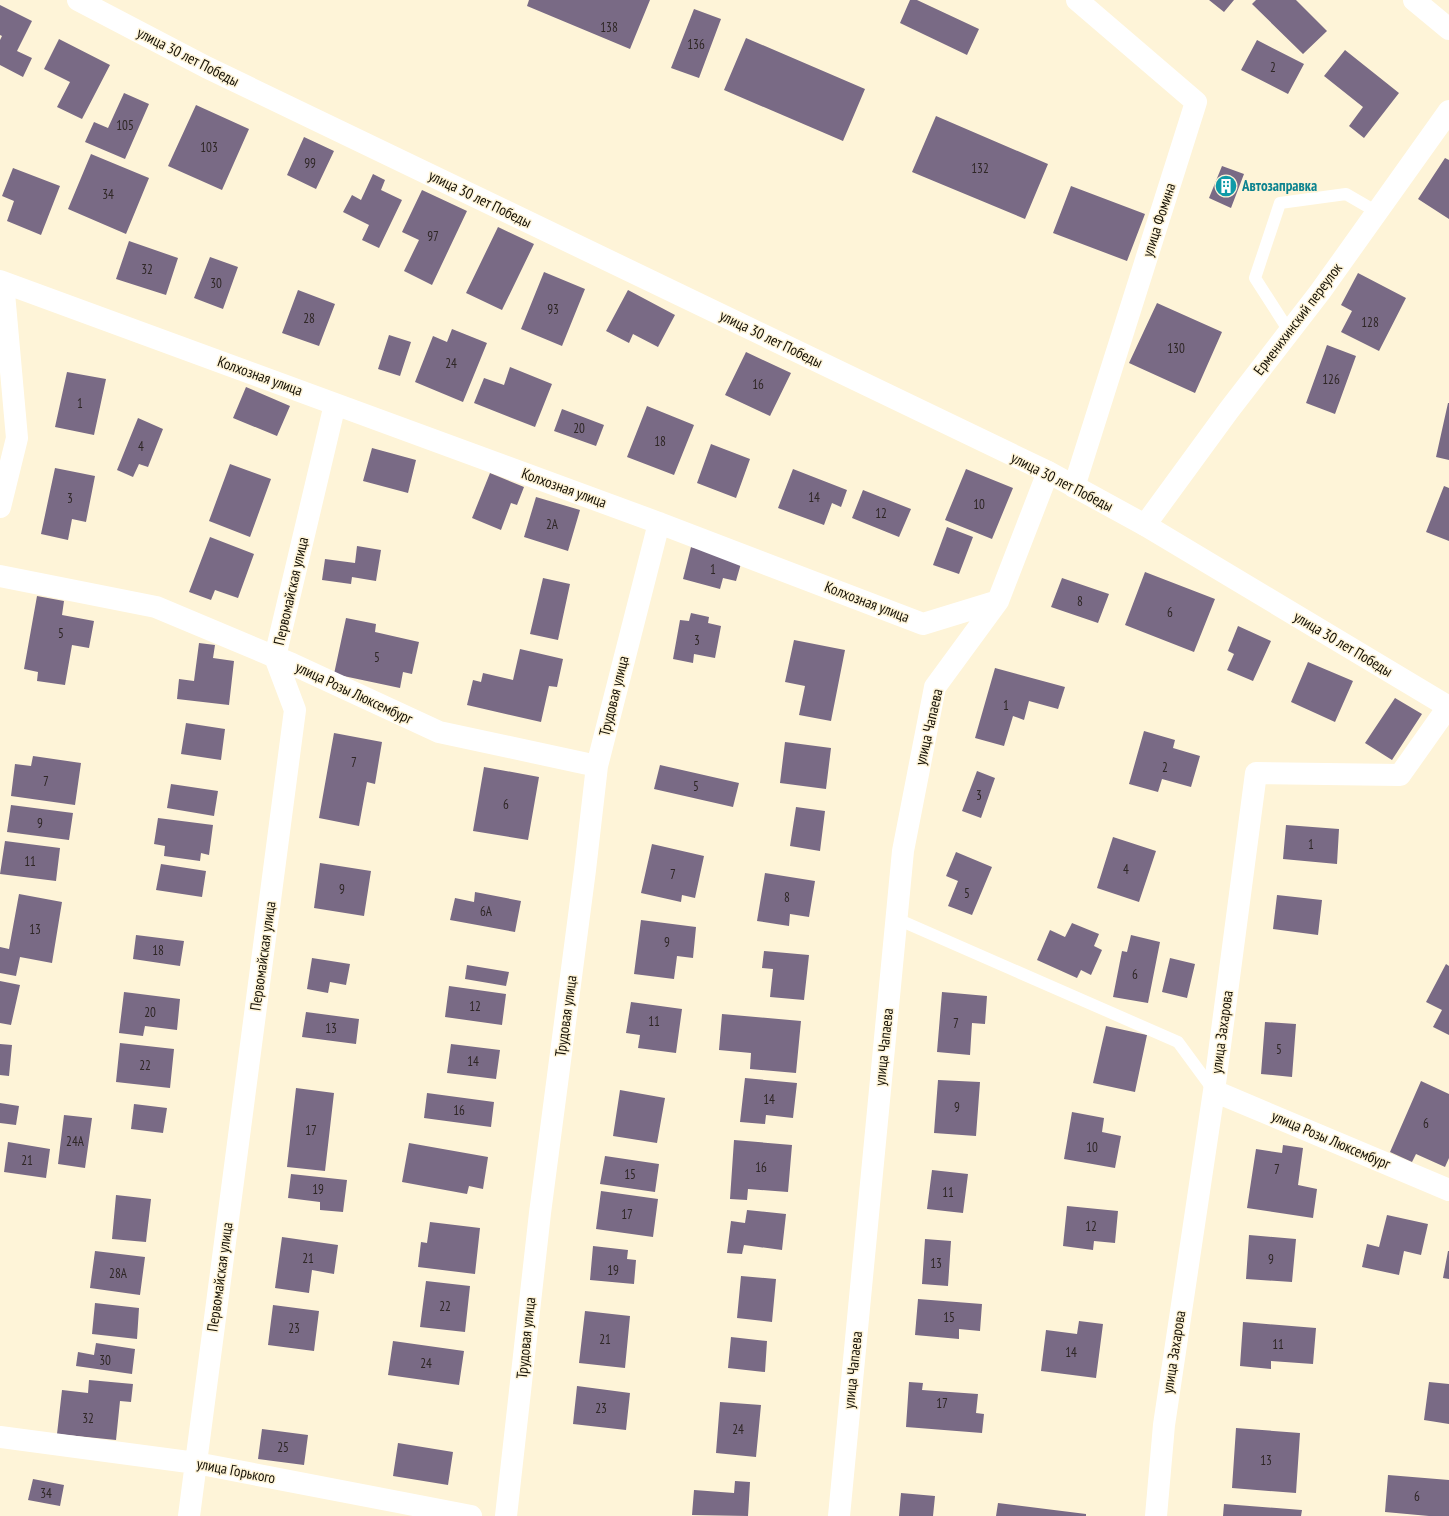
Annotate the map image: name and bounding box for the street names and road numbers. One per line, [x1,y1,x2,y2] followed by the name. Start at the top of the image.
[134,23,242,90] street label: улица 30 лет Победы
[426,165,535,232] street label: улица 30 лет Победы
[1138,180,1179,259] street label: улица Фомина
[1249,259,1346,379] street label: Ерменихинский переулок
[717,305,826,372] street label: улица 30 лет Победы
[215,351,305,400] street label: Колхозная улица
[1008,448,1116,515] street label: улица 30 лет Победы
[519,463,609,512] street label: Колхозная улица
[269,535,312,647] street label: Первомайская улица
[822,577,912,626] street label: Колхозная улица
[1290,607,1396,681] street label: улица 30 лет Победы
[594,654,633,738] street label: Трудовая улица
[293,657,416,728] street label: улица Розы Люксембург
[910,687,947,767] street label: улица Чапаева
[245,900,280,1012] street label: Первомайская улица
[550,974,581,1058] street label: Трудовая улица
[1206,989,1237,1075] street label: улица Захарова
[870,1007,897,1087] street label: улица Чапаева
[1269,1106,1394,1173] street label: улица Розы Люксембург
[202,1221,237,1333] street label: Первомайская улица
[512,1296,539,1380] street label: Трудовая улица
[1158,1309,1189,1395] street label: улица Захарова
[839,1330,866,1410] street label: улица Чапаева
[195,1454,277,1487] street label: улица Горького

